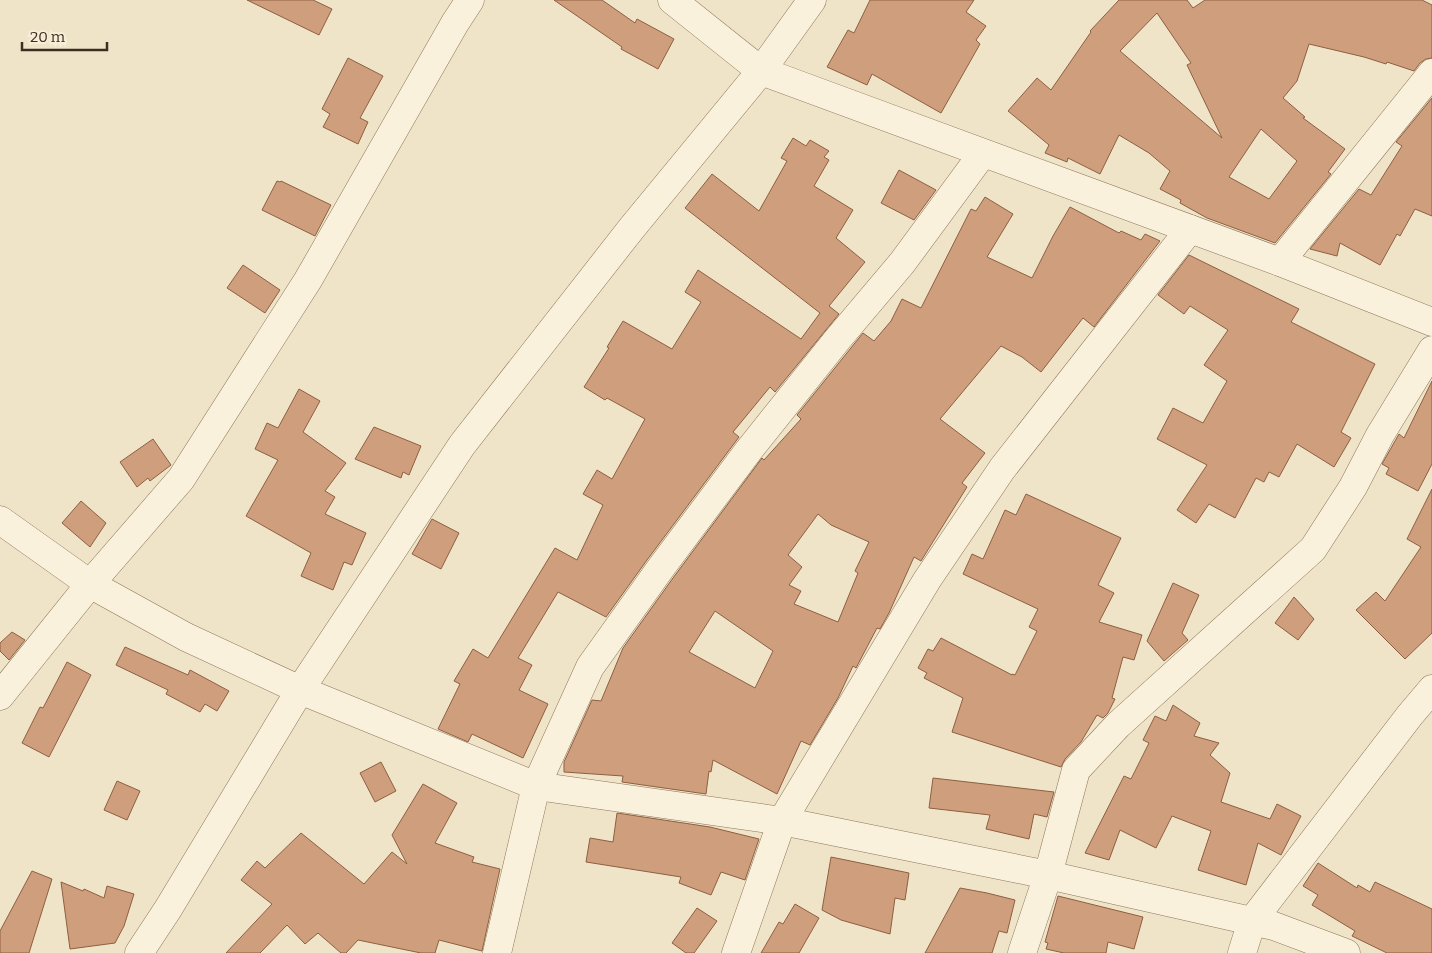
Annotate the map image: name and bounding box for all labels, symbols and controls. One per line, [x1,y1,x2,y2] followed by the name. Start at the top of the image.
[22,20,108,52] scale bar
[30,28,66,46] text: 20 m

